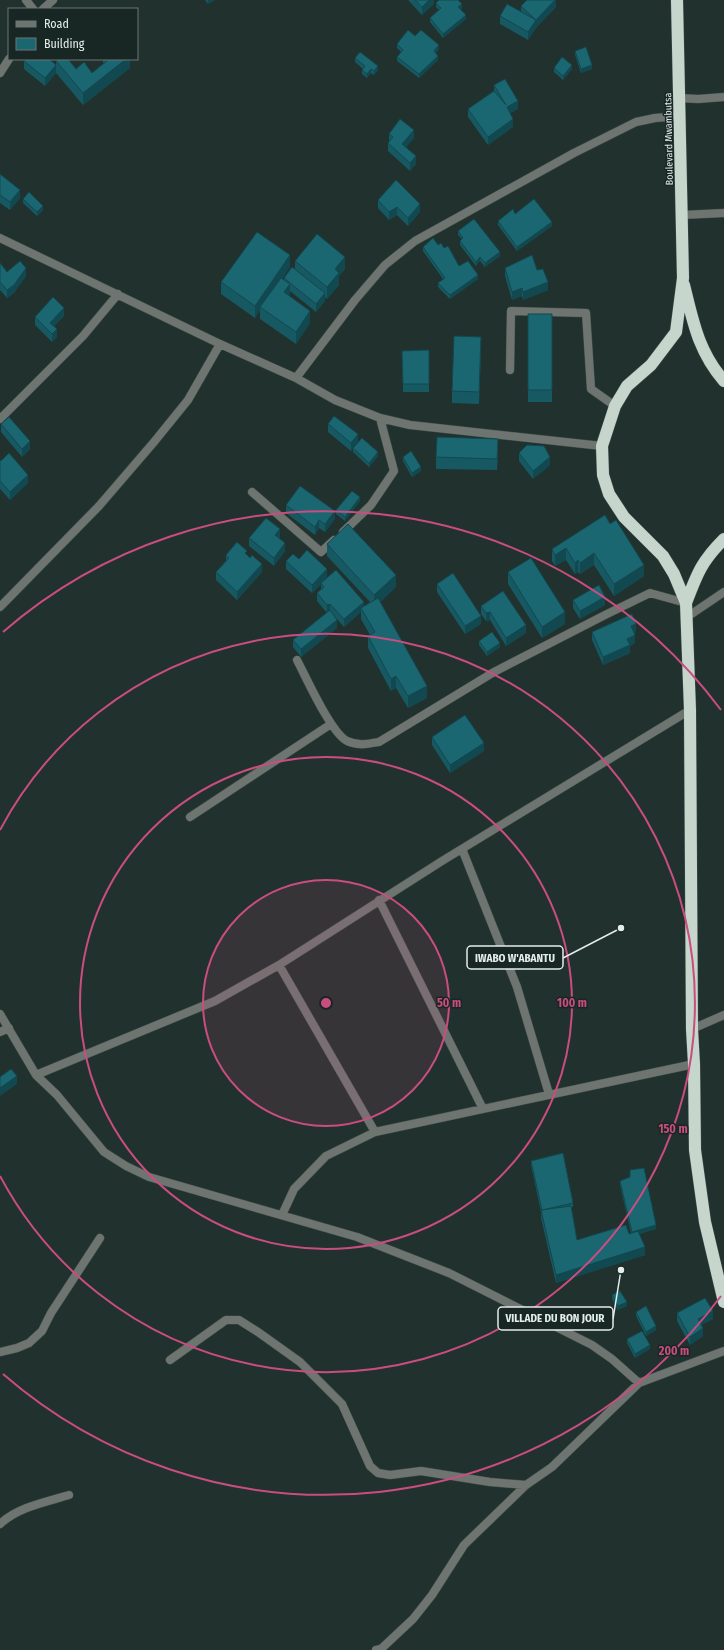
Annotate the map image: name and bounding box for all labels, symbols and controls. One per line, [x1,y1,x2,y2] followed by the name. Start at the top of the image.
[8,8,138,60] legend
[44,17,69,31] text: Road
[44,37,85,51] text: Building
[662,92,676,185] street label: Boulevard Mwambutsa
[467,946,563,969] callout: IWABO W'ABANTU
[475,952,555,965] text: IWABO W'ABANTU
[319,996,333,1010] centre of rings
[437,996,461,1010] text: 50 m
[557,996,587,1010] text: 100 m
[658,1122,688,1136] text: 150 m
[498,1307,613,1330] callout: VILLADE DU BON JOUR
[505,1312,605,1325] text: VILLADE DU BON JOUR
[658,1344,689,1358] text: 200 m

